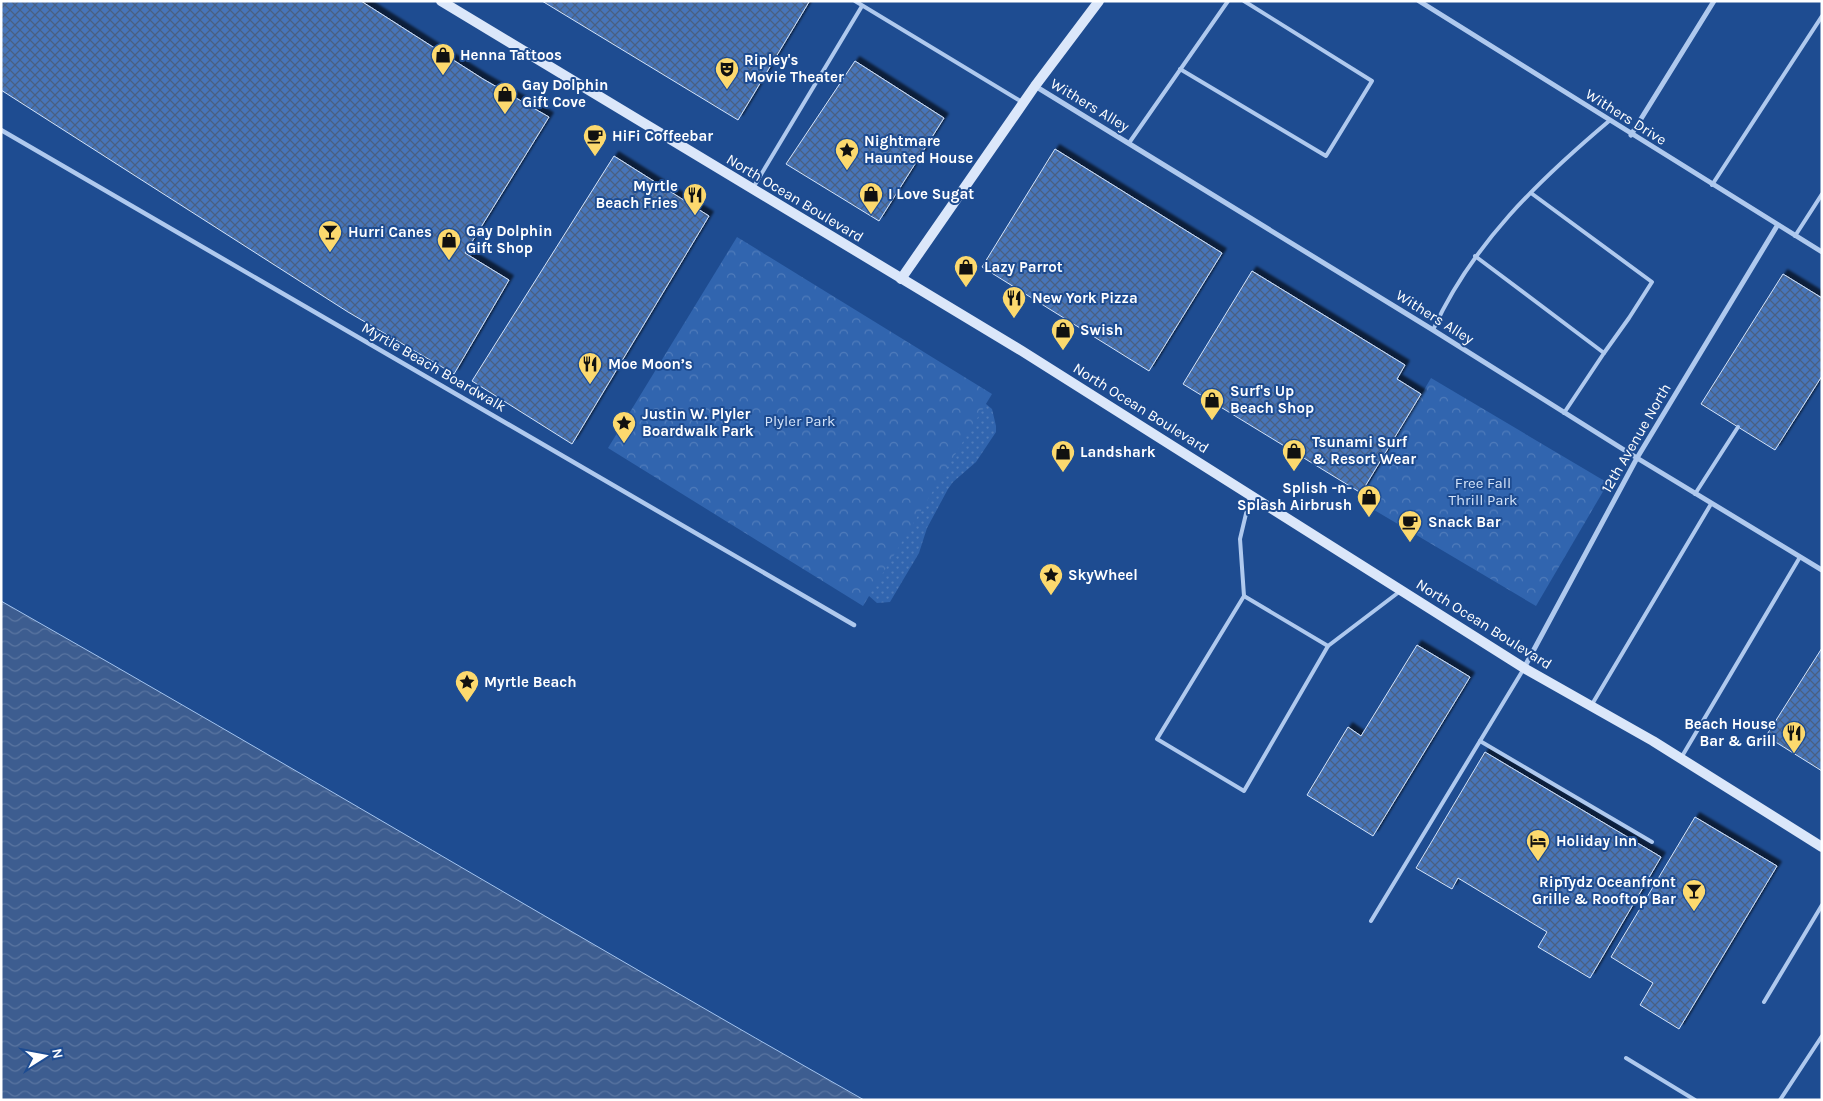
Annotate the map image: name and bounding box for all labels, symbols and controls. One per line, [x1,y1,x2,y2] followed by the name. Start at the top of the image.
[430,42,456,76] shop icon: Henna Tattoos
[460,46,562,64] place label: Henna Tattoos
[744,51,844,86] place label: Ripley's Movie Theater
[714,56,740,90] theatre icon: Ripley's Movie Theater
[1047,74,1133,136] street label: Withers Alley
[522,76,608,111] place label: Gay Dolphin Gift Cove
[492,81,518,115] shop icon: Gay Dolphin Gift Cove
[1582,85,1670,149] street label: Withers Drive
[582,123,608,157] cafe icon: HiFi Coffeebar
[612,127,713,145] place label: HiFi Coffeebar
[864,132,973,167] place label: Nightmare Haunted House
[834,137,860,171] place icon: Nightmare Haunted House
[723,150,867,246] street label: North Ocean Boulevard
[596,177,678,212] place label: Myrtle Beach Fries
[858,181,884,215] shop icon: I Love Sugat
[682,182,708,216] restaurant icon: Myrtle Beach Fries
[888,185,974,203] place label: I Love Sugat
[317,219,343,253] bar icon: Hurri Canes
[466,222,552,257] place label: Gay Dolphin Gift Shop
[348,223,432,241] place label: Hurri Canes
[436,227,462,261] shop icon: Gay Dolphin Gift Shop
[953,254,979,288] shop icon: Lazy Parrot
[984,258,1063,276] place label: Lazy Parrot
[1001,285,1027,319] restaurant icon: New York Pizza
[1393,286,1477,348] street label: Withers Alley
[1032,289,1138,307] place label: New York Pizza
[1050,317,1076,351] shop icon: Swish
[359,318,509,416] street label: Myrtle Beach Boardwalk
[1080,321,1123,339] place label: Swish
[577,351,603,385] restaurant icon: Moe Moon’s
[608,355,693,373] place label: Moe Moon’s
[1070,359,1212,457] street label: North Ocean Boulevard
[1597,380,1675,496] street label: 12th Avenue North
[1230,382,1314,417] place label: Surf's Up Beach Shop
[1199,387,1225,421] shop icon: Surf's Up Beach Shop
[642,405,754,440] place label: Justin W. Plyler Boardwalk Park
[611,410,637,444] place icon: Justin W. Plyler Boardwalk Park
[765,412,835,430] park label: Plyler Park
[1312,433,1416,468] place label: Tsunami Surf & Resort Wear
[1281,438,1307,472] shop icon: Tsunami Surf & Resort Wear
[1050,439,1076,473] shop icon: Landshark
[1080,443,1156,461] place label: Landshark
[1449,474,1517,509] park label: Free Fall Thrill Park
[1237,479,1352,514] place label: Splish -n- Splash Airbrush
[1356,484,1382,518] shop icon: Splish -n- Splash Airbrush
[1397,509,1423,543] cafe icon: Snack Bar
[1428,513,1501,531] place label: Snack Bar
[1038,562,1064,596] place icon: SkyWheel
[1068,566,1138,584] place label: SkyWheel
[1413,575,1555,673] street label: North Ocean Boulevard
[454,669,480,703] place icon: Myrtle Beach
[484,673,577,691] place label: Myrtle Beach
[1684,715,1776,750] place label: Beach House Bar & Grill
[1781,720,1807,754] restaurant icon: Beach House Bar & Grill
[1525,828,1551,862] hotel icon: Holiday Inn
[1556,832,1637,850] place label: Holiday Inn
[1532,873,1676,908] place label: RipTydz Oceanfront Grille & Rooftop Bar
[1681,878,1707,912] bar icon: RipTydz Oceanfront Grille & Rooftop Bar
[20,1031,70,1081] north arrow
[48,1047,67,1060] text: N

